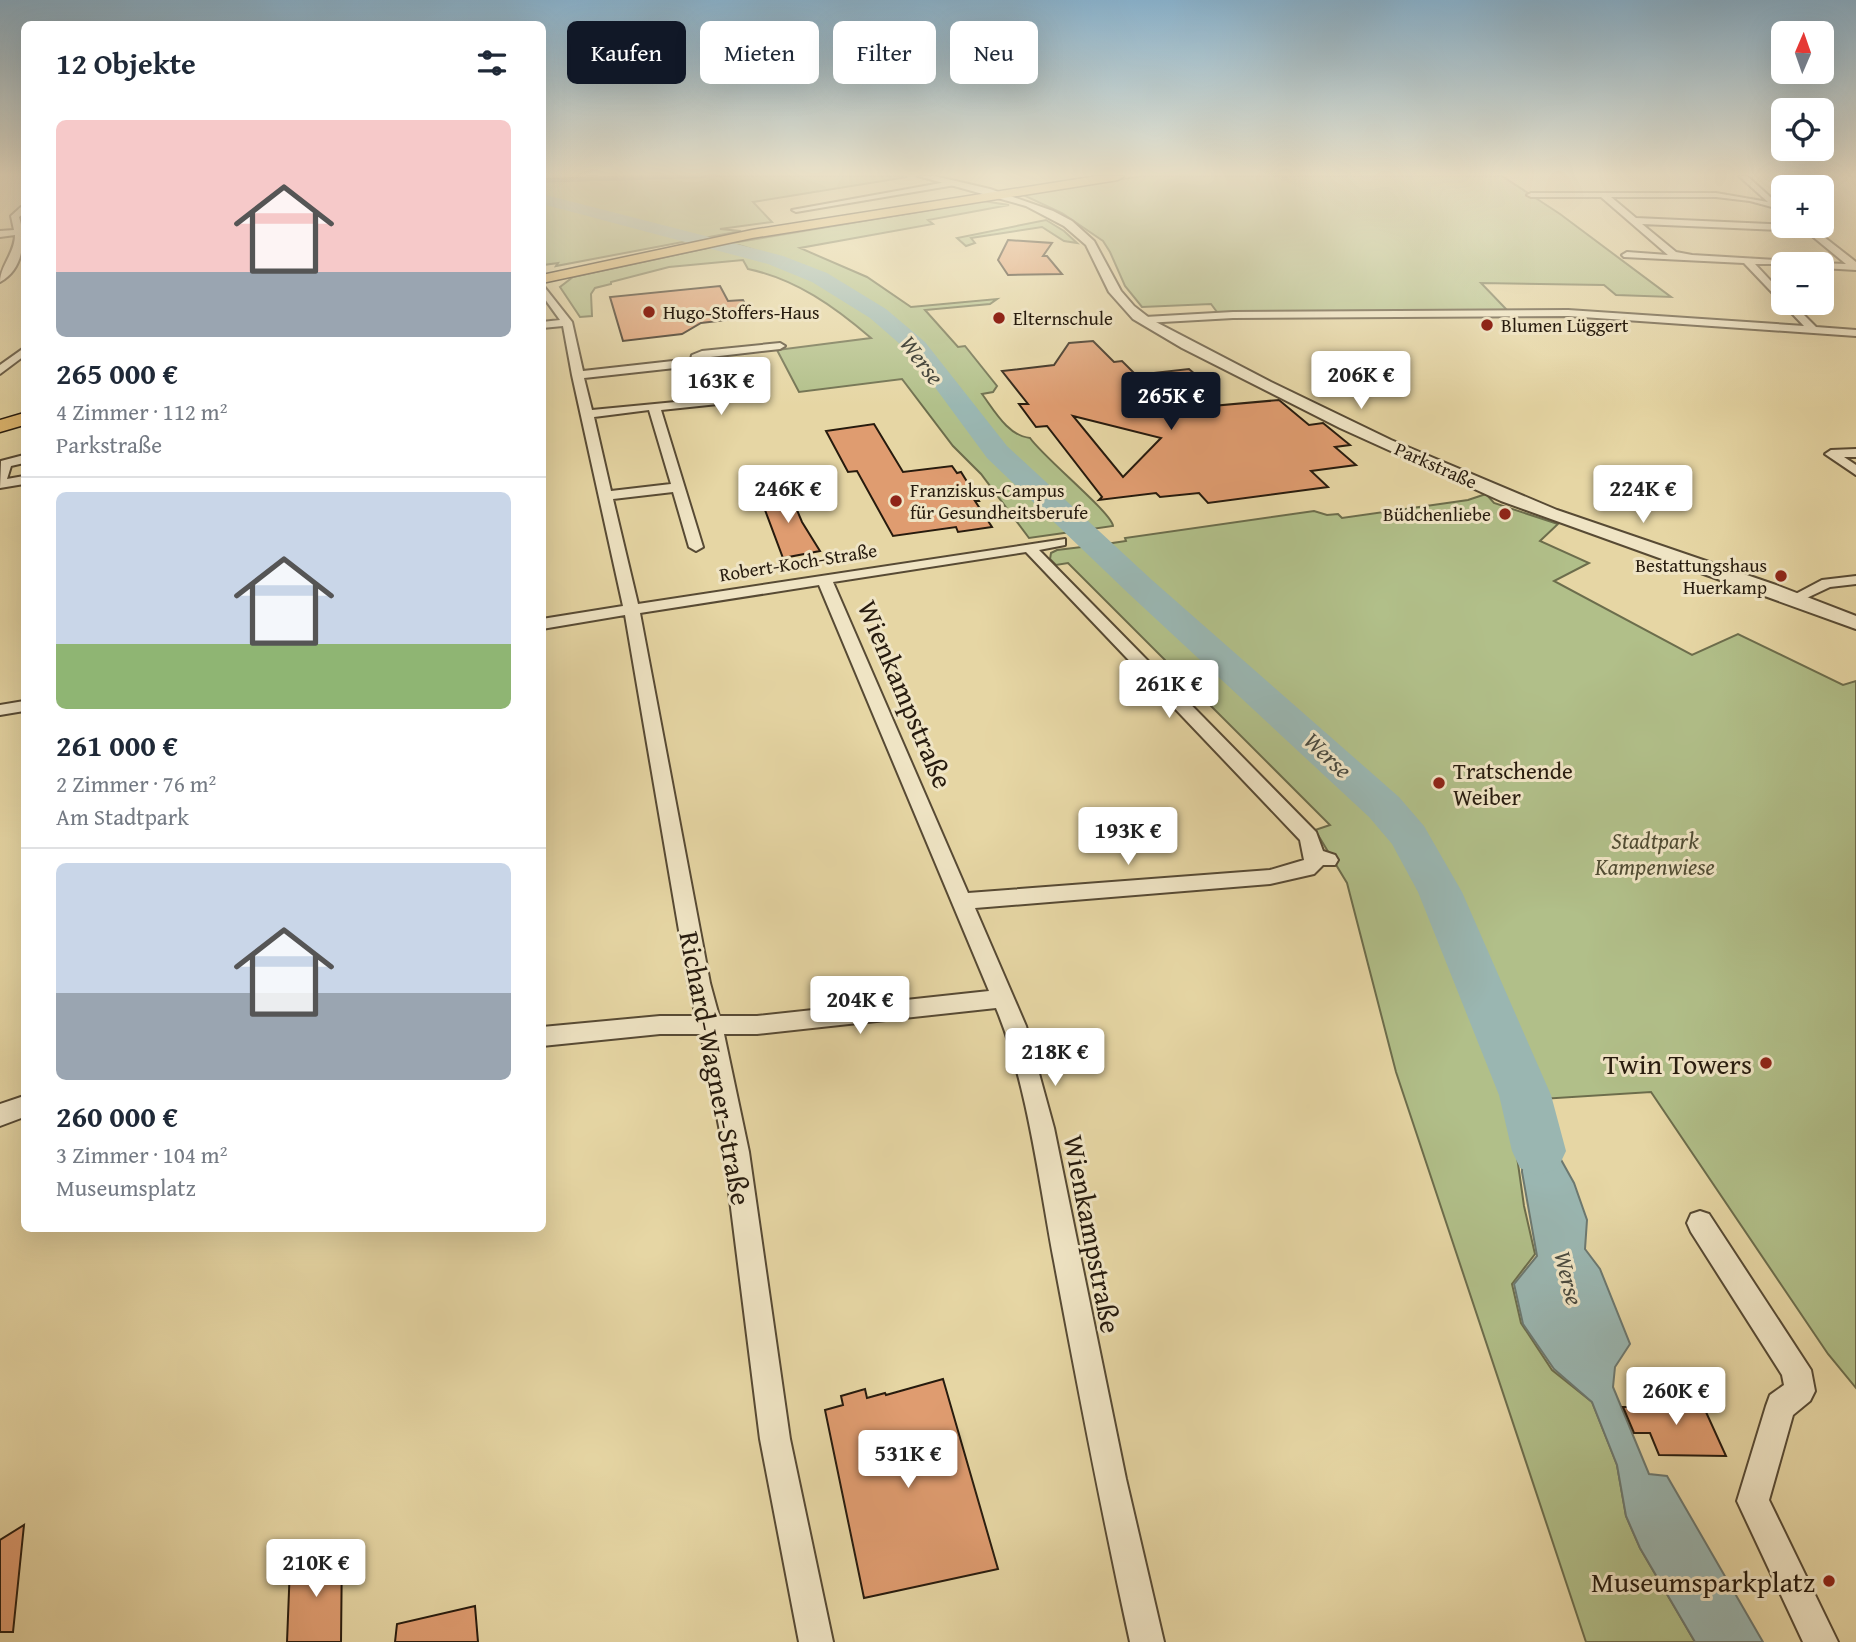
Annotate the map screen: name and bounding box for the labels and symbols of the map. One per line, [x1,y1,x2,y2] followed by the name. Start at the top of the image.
[1771,21,1834,84] north arrow
[663,298,820,326] place label: Hugo-Stoffers-Haus
[641,304,657,320] marker: Hugo-Stoffers-Haus
[1013,304,1113,332] place label: Elternschule
[991,310,1007,326] marker: Elternschule
[1501,311,1629,339] place label: Blumen Lüggert
[1479,317,1495,333] marker: Blumen Lüggert
[891,328,953,393] water label: Werse
[1304,352,1418,411] pin: 206K €
[664,358,778,417] pin: 163K €
[1114,372,1228,432] pin: 265K €
[1390,434,1482,496] street label: Parkstraße
[731,466,845,525] pin: 246K €
[1586,466,1700,525] pin: 224K €
[910,476,1088,526] place label: Franziskus-Campus für Gesundheitsberufe
[888,493,904,509] marker: Franziskus-Campus für Gesundheitsberufe
[1383,500,1491,528] place label: Büdchenliebe
[1497,506,1513,522] marker: Büdchenliebe
[717,536,879,588] street label: Robert-Koch-Straße
[1635,551,1767,601] place label: Bestattungshaus Huerkamp
[1773,568,1789,584] marker: Bestattungshaus Huerkamp
[848,593,964,795] street label: Wienkampstraße
[1112,660,1226,720] pin: 261K €
[1296,723,1360,787] water label: Werse
[1453,754,1573,813] place label: Tratschende Weiber
[1431,775,1447,791] marker: Tratschende Weiber
[1071,808,1185,867] pin: 193K €
[1594,824,1715,883] park label: Stadtpark Kampenwiese
[669,928,763,1208] street label: Richard-Wagner-Straße
[803,976,917,1036] pin: 204K €
[998,1028,1112,1088] pin: 218K €
[1603,1043,1752,1084] place label: Twin Towers
[1758,1055,1774,1071] marker: Twin Towers
[1054,1131,1132,1337] street label: Wienkampstraße
[1545,1247,1593,1309] water label: Werse
[1619,1368,1733,1427] pin: 260K €
[851,1430,965,1490] pin: 531K €
[259,1540,373,1599] pin: 210K €
[1591,1561,1815,1602] place label: Museumsparkplatz
[1821,1573,1837,1589] marker: Museumsparkplatz

